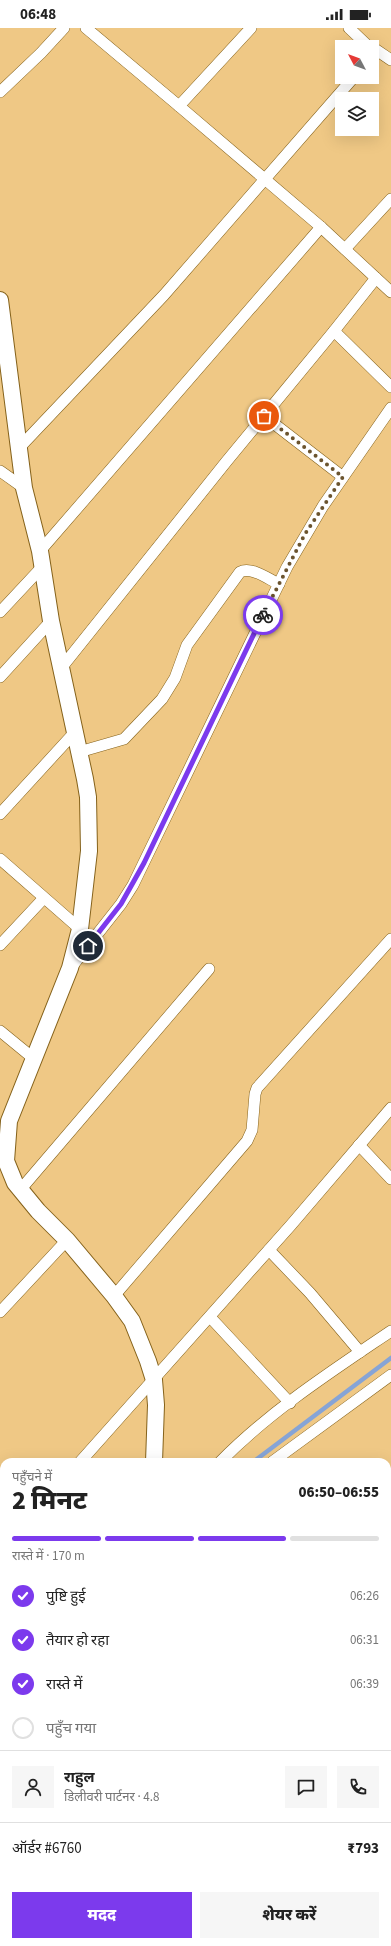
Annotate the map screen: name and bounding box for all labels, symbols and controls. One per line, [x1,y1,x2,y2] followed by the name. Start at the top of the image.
[20,4,56,25] text: 06:48
[335,40,379,84] north arrow
[335,40,379,136] map controls
[335,92,379,136] button: layers
[247,399,281,433] pin
[253,405,275,427] icon: bag
[243,595,283,635] courier
[252,604,274,626] icon: bike
[71,929,105,963] pin
[77,935,99,957] icon: home
[12,1468,52,1486] text: पहुँचने में
[12,1482,87,1519] text: 2 मिनट
[298,1482,379,1503] text: 06:50–06:55
[12,1547,85,1565] text: रास्ते में · 170 m
[12,1585,34,1607] icon: check
[46,1586,86,1607] text: पुष्टि हुई
[350,1587,379,1605] text: 06:26
[12,1629,34,1651] icon: check
[46,1630,109,1651] text: तैयार हो रहा
[350,1631,379,1649] text: 06:31
[12,1673,34,1695] icon: check
[46,1674,82,1695] text: रास्ते में
[350,1675,379,1693] text: 06:39
[46,1718,96,1739] text: पहुँच गया
[12,1766,54,1808] button: person
[285,1766,327,1808] button: chat
[337,1766,379,1808] button: phone
[64,1767,95,1788] text: राहुल
[64,1788,159,1806] text: डिलीवरी पार्टनर · 4.8
[12,1838,82,1859] text: ऑर्डर #6760
[347,1838,379,1859] text: ₹793
[12,1892,192,1938] button: मदद
[200,1892,379,1938] button: शेयर करें

